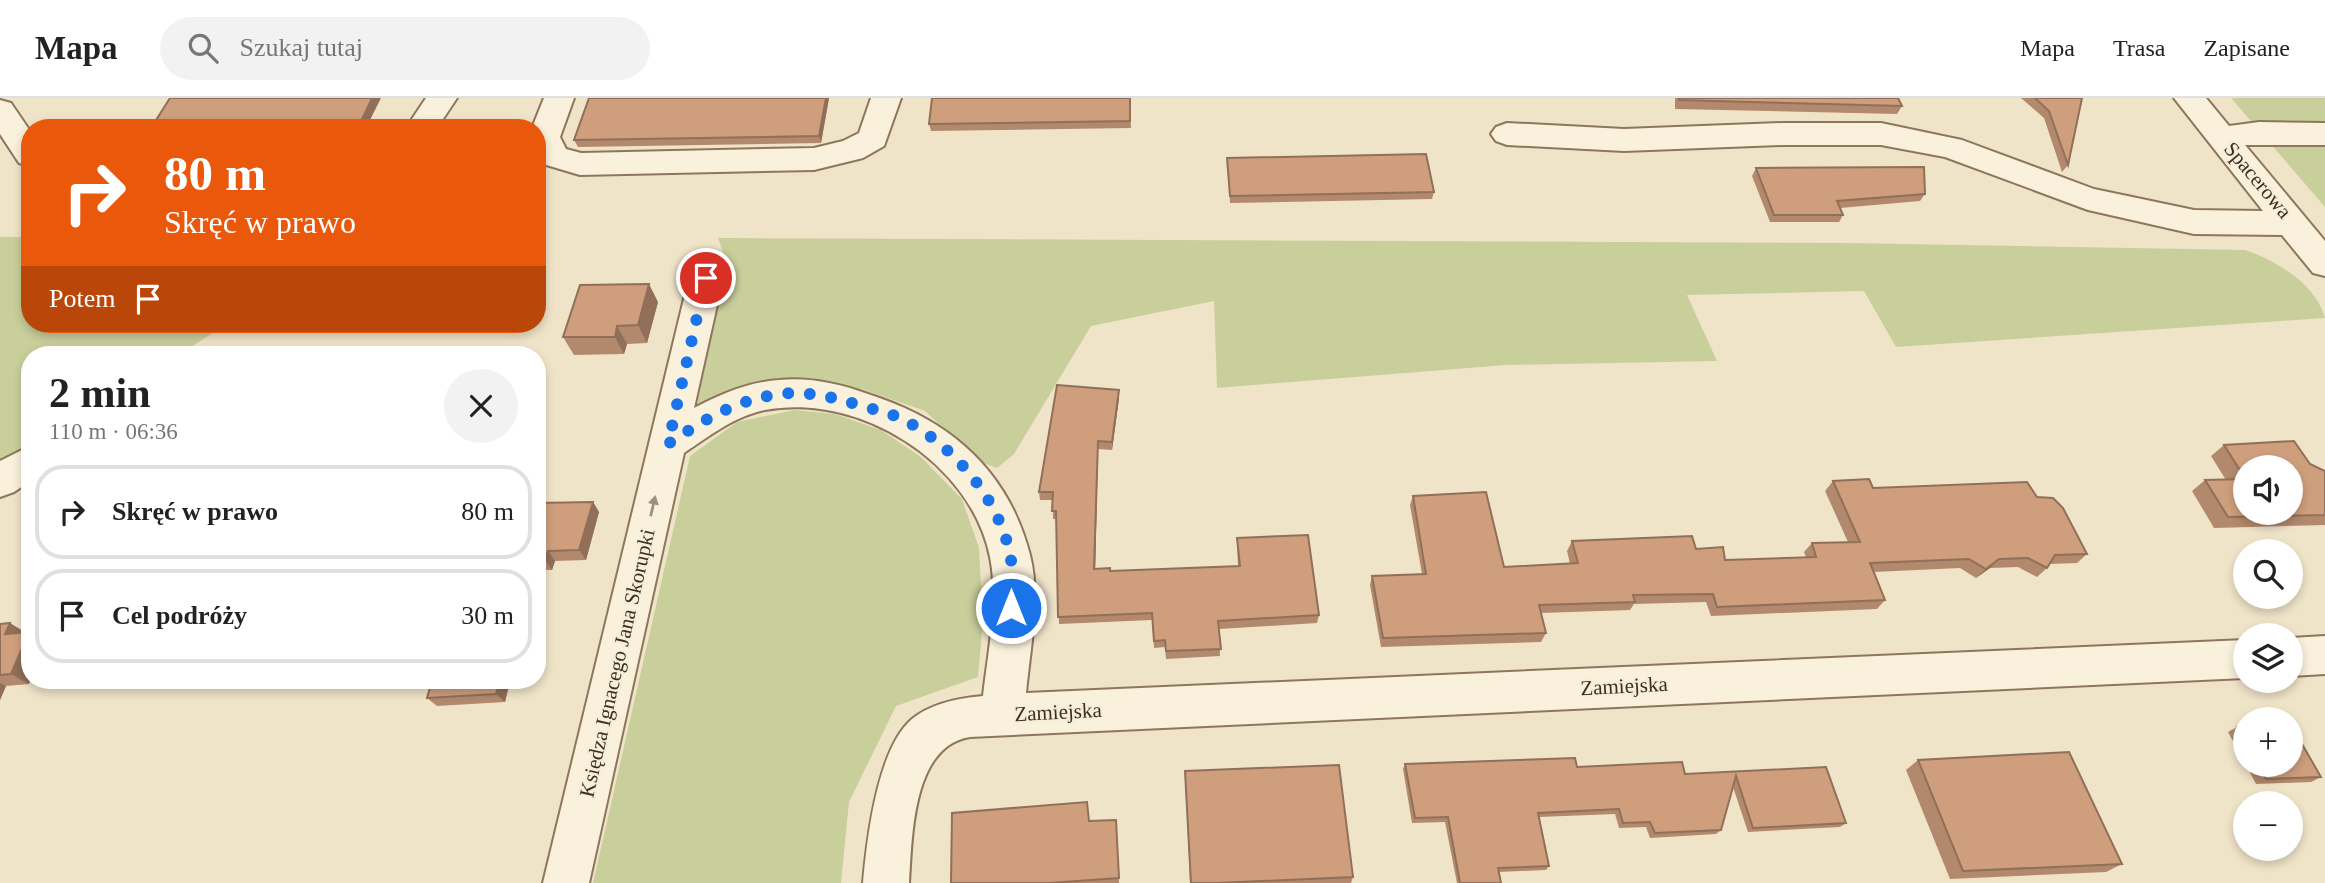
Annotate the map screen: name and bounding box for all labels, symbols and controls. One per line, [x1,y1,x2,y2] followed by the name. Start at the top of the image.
[160,17,650,80] search box
[184,29,222,67] icon: search
[35,30,118,66] text: Mapa
[240,33,363,62] text: Szukaj tutaj
[2020,35,2075,61] text: Mapa
[2113,35,2165,61] text: Trasa
[2203,35,2290,61] text: Zapisane
[2219,137,2297,224] street label: Spacerowa
[164,146,266,201] text: 80 m
[49,147,140,238] icon: right
[164,204,356,240] text: Skręć w prawo
[676,248,736,308] pin
[687,259,725,297] icon: arrive
[129,280,167,318] icon: arrive
[49,284,115,313] text: Potem
[444,369,518,443] button: close
[49,370,151,416] text: 2 min
[49,419,178,444] text: 110 m · 06:36
[2233,455,2303,861] map controls
[2233,455,2303,525] button: sound
[53,493,91,531] icon: right
[648,495,659,517] one-way arrow
[112,497,278,526] text: Skręć w prawo
[461,497,514,526] text: 80 m
[574,526,660,800] street label: Księdza Ignacego Jana Skorupki
[2233,539,2303,609] button: search
[974,571,1048,645] position arrow
[53,597,91,635] icon: arrive
[112,601,247,630] text: Cel podróży
[461,601,514,630] text: 30 m
[2233,623,2303,693] button: layers
[1580,672,1669,700] street label: Zamiejska
[1014,698,1103,726] street label: Zamiejska
[2233,707,2303,777] button: +
[2233,791,2303,861] button: −

